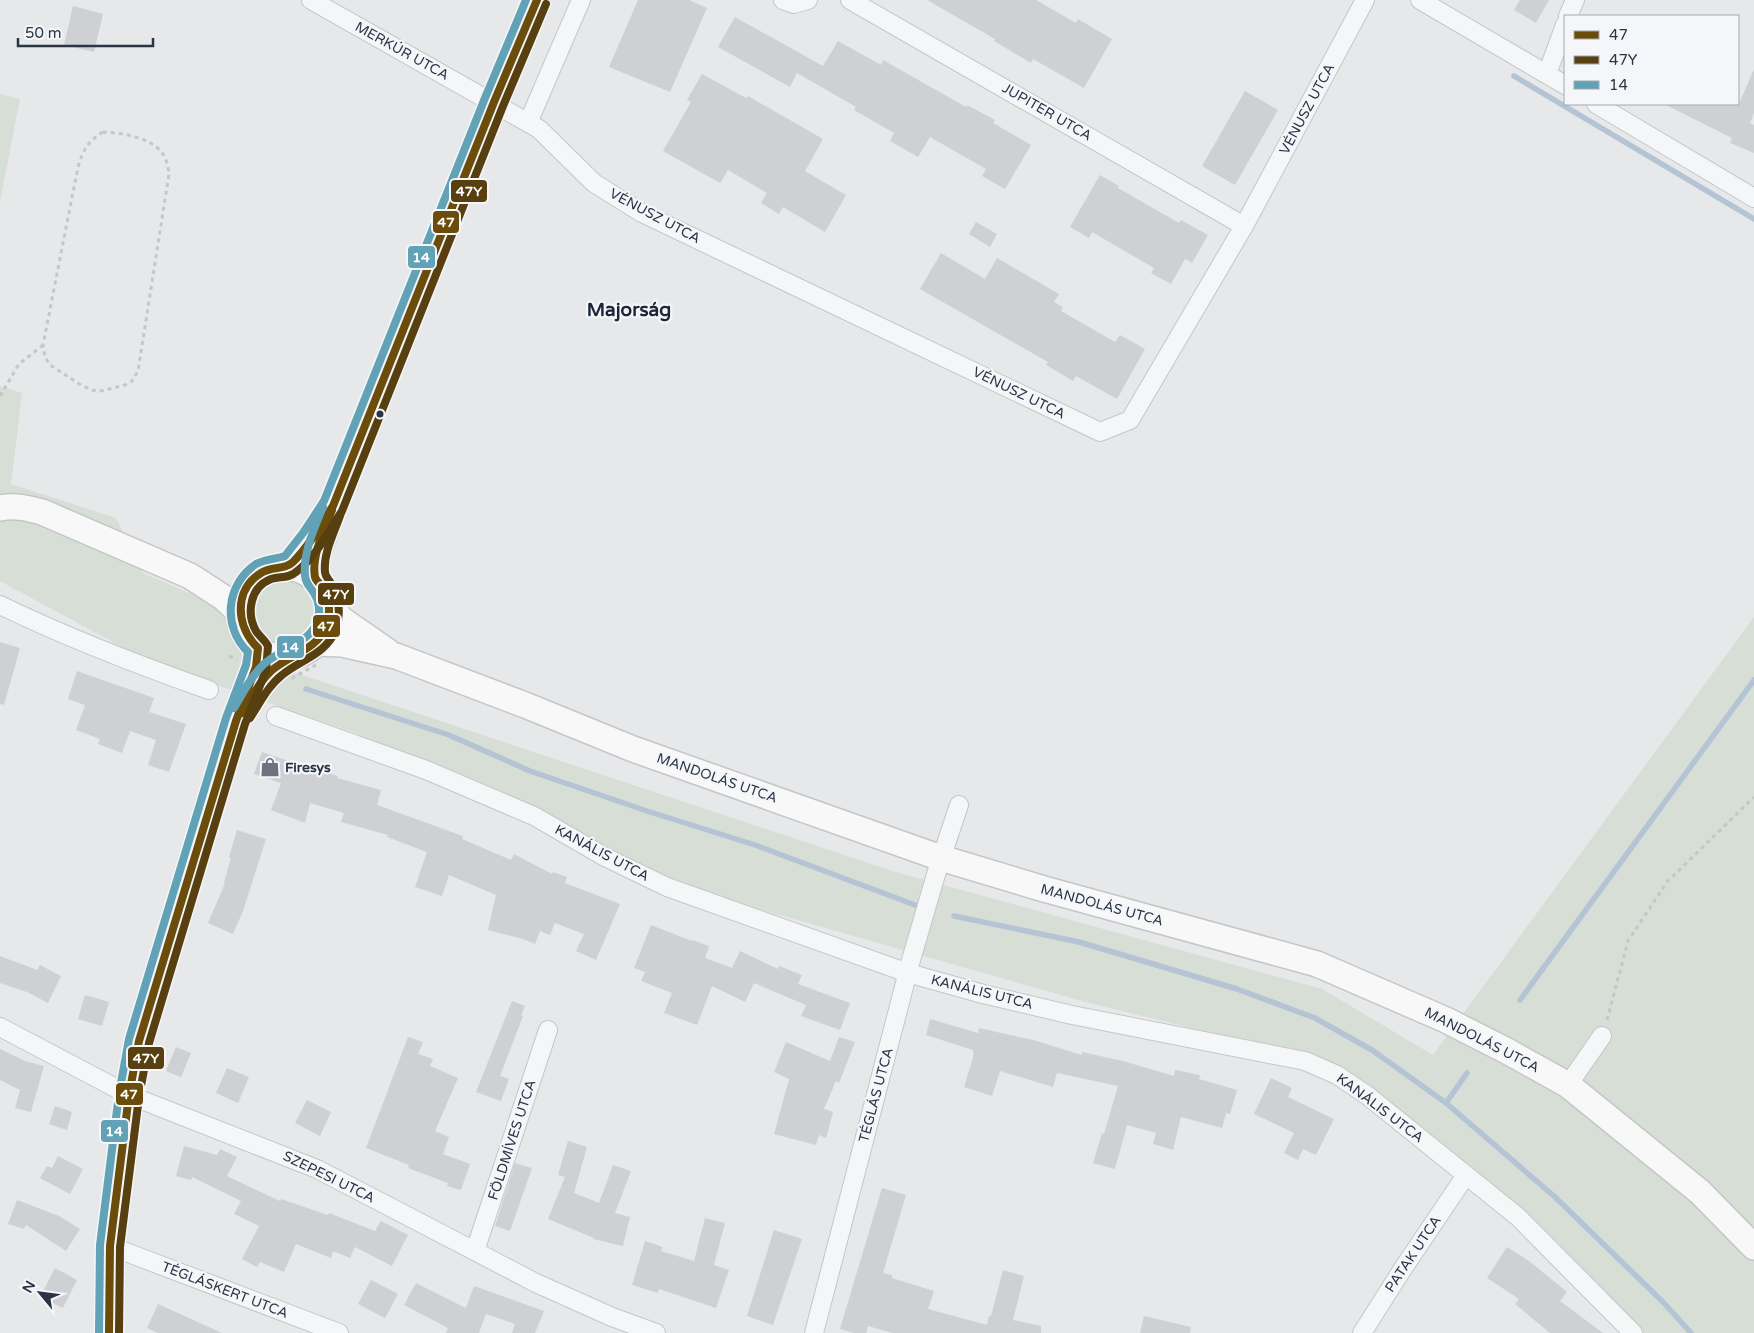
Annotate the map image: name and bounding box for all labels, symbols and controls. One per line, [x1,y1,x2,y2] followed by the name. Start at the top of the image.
[18,15,152,47] scale bar
[1564,15,1739,105] legend
[352,18,452,84] street label: MERKÚR UTCA
[25,24,62,42] text: 50 m
[1609,26,1628,44] text: 47
[1609,51,1638,69] text: 47Y
[1276,61,1338,157] street label: VÉNUSZ UTCA
[1609,76,1628,94] text: 14
[999,79,1095,145] street label: JUPITER UTCA
[450,179,488,203] line badge: 47Y
[456,183,482,200] text: 47Y
[607,185,703,247] street label: VÉNUSZ UTCA
[432,210,460,234] line badge: 47
[437,214,455,231] text: 47
[407,245,436,269] line badge: 14
[412,249,430,266] text: 14
[587,299,671,322] district label: Majorság
[970,363,1068,423] street label: VÉNUSZ UTCA
[375,409,385,419] unlabelled marker
[317,582,355,606] line badge: 47Y
[323,586,349,603] text: 47Y
[312,614,341,638] line badge: 47
[317,618,335,635] text: 47
[276,635,305,659] line badge: 14
[281,639,299,656] text: 14
[654,749,780,807] street label: MANDOLÁS UTCA
[259,756,281,778] shop icon: Firesys
[285,759,331,776] place label: Firesys
[552,821,652,885] street label: KANÁLIS UTCA
[1039,880,1165,930] street label: MANDOLÁS UTCA
[929,971,1035,1013] street label: KANÁLIS UTCA
[1422,1004,1542,1076] street label: MANDOLÁS UTCA
[127,1046,165,1070] line badge: 47Y
[855,1046,897,1144] street label: TÉGLÁS UTCA
[133,1050,159,1067] text: 47Y
[1333,1070,1427,1146] street label: KANÁLIS UTCA
[485,1078,539,1202] street label: FÖLDMÍVES UTCA
[115,1082,144,1106] line badge: 47
[120,1086,138,1103] text: 47
[100,1119,129,1143] line badge: 14
[105,1123,123,1140] text: 14
[280,1147,378,1207] street label: SZEPESI UTCA
[1381,1213,1445,1295] street label: PATAK UTCA
[159,1258,291,1322] street label: TÉGLÁSKERT UTCA
[15,1268,65,1318] north arrow
[19,1278,39,1296] text: N

